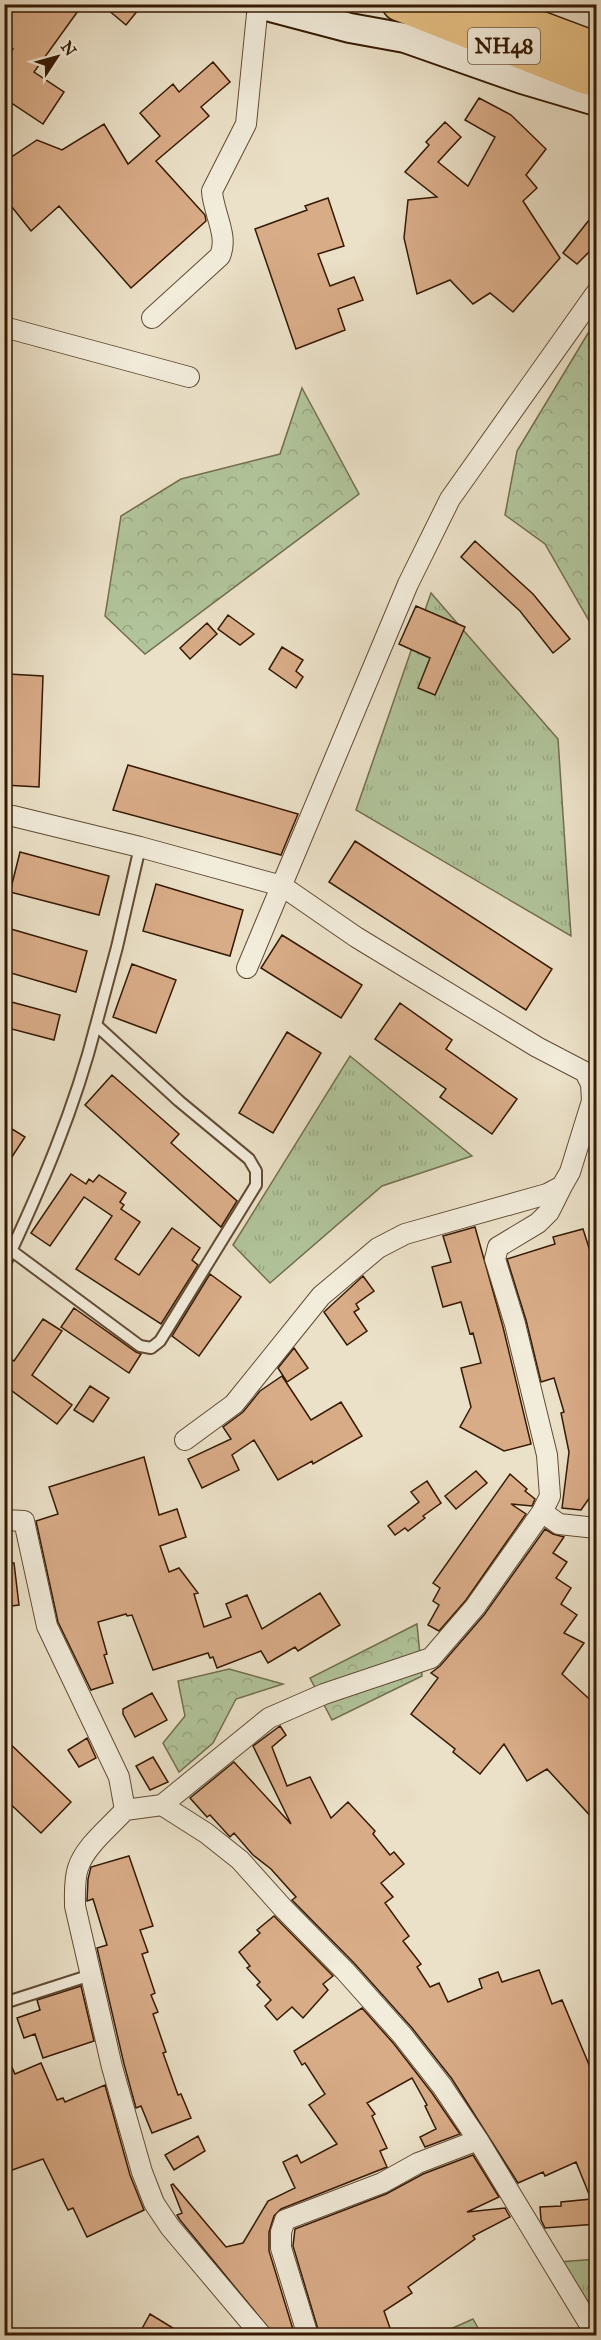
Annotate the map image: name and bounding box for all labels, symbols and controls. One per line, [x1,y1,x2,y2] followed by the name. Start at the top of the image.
[27,27,87,87] north arrow
[468,28,540,64] road number: NH48
[57,37,81,60] text: N

